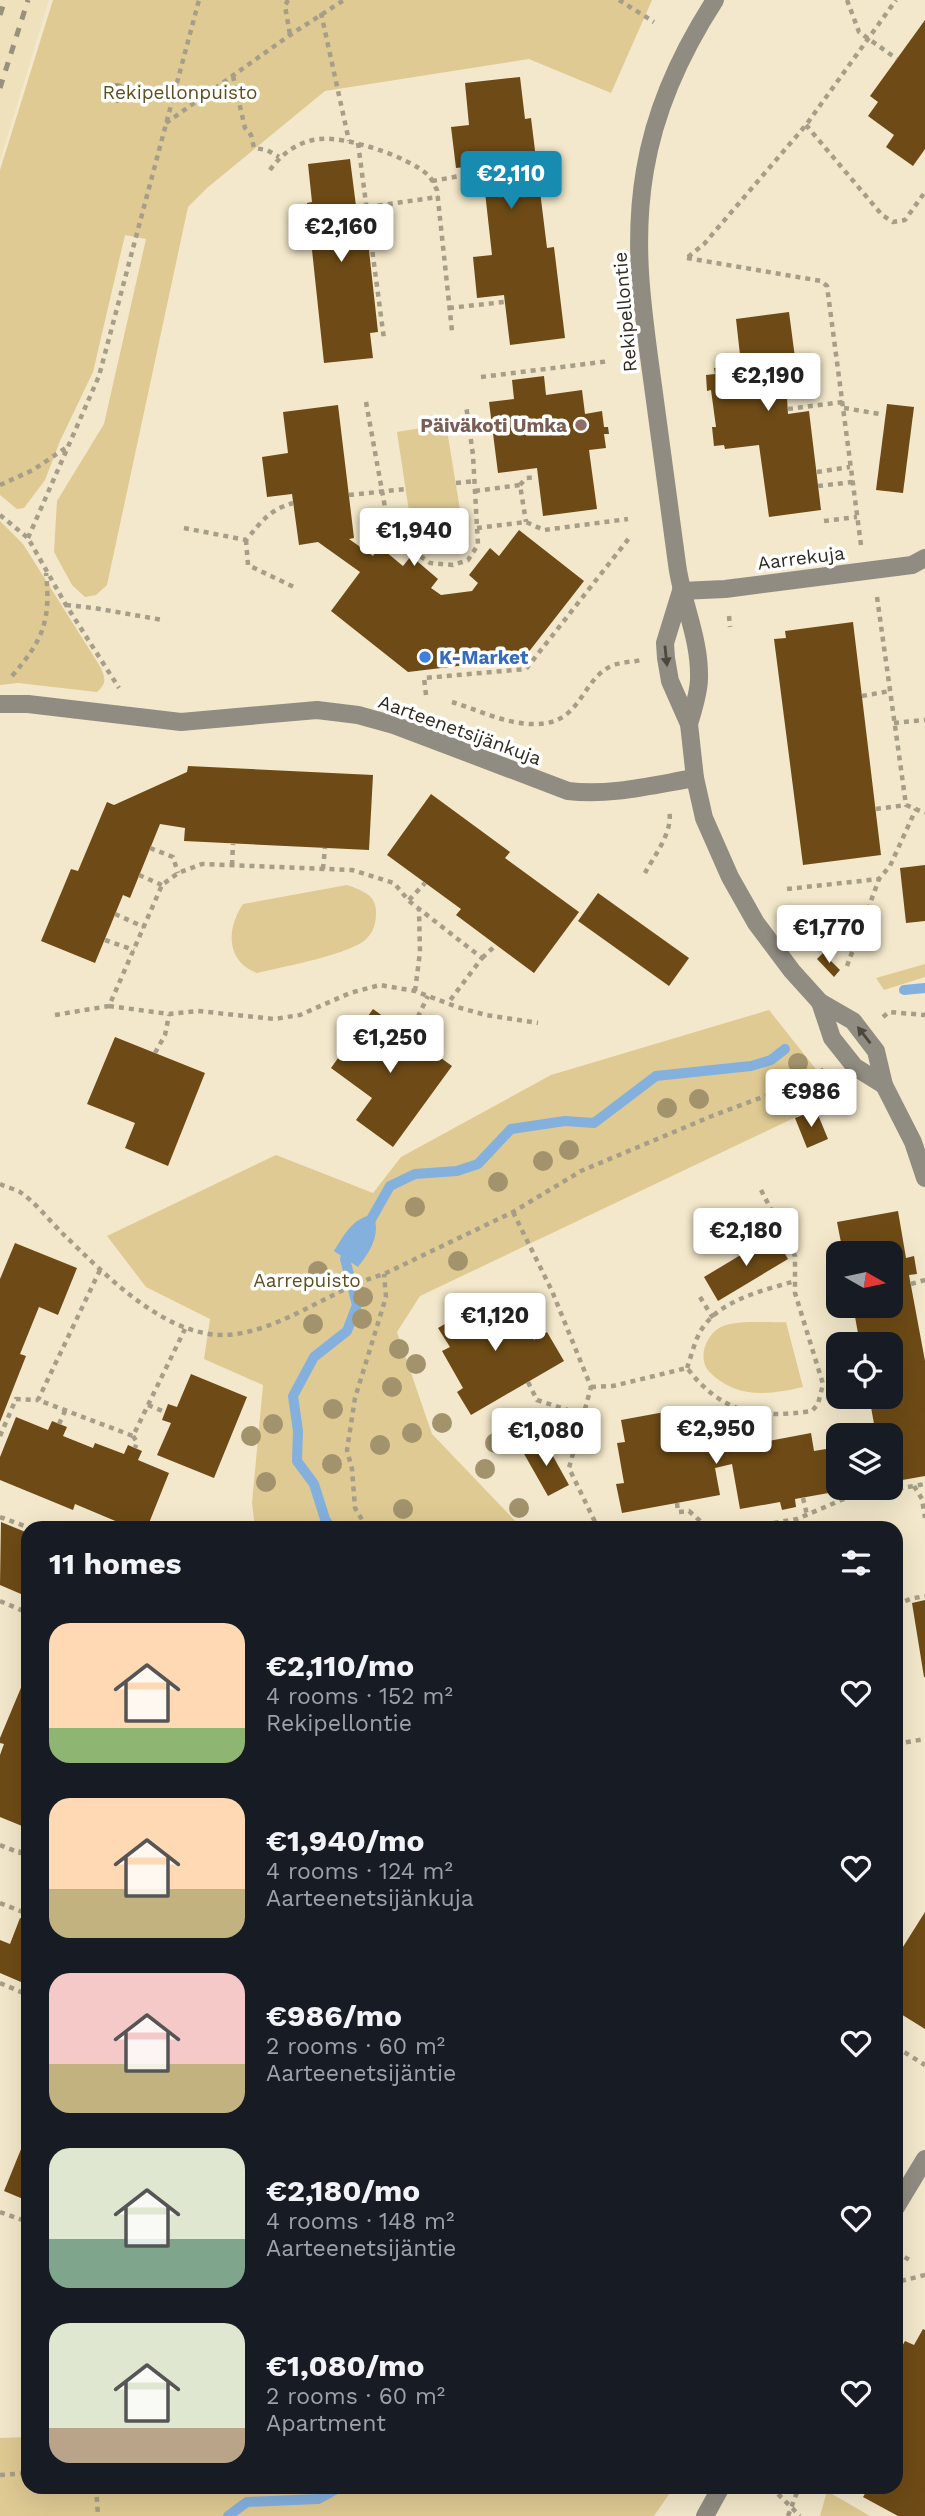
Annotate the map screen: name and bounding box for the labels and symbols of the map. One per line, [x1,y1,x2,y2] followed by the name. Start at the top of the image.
[103,81,257,104] park label: Rekipellonpuisto
[454,152,568,211] pin: €2,110
[284,204,398,264] pin: €2,160
[608,251,642,373] street label: Rekipellontie
[711,354,825,413] pin: €2,190
[420,414,567,437] place label: Päiväkoti Umka
[573,417,589,433] marker: Päiväkoti Umka
[357,508,471,568] pin: €1,940
[756,541,846,575] street label: Aarrekuja
[439,646,529,669] place label: K-Market
[661,646,672,668] one-way arrow
[417,649,433,665] marker: K-Market
[375,690,545,770] street label: Aarteenetsijänkuja
[772,906,886,965] pin: €1,770
[333,1016,447,1075] pin: €1,250
[856,1027,871,1045] one-way arrow
[770,1070,852,1129] pin: €986
[689,1208,803,1268] pin: €2,180
[826,1241,903,1318] north arrow
[253,1269,361,1292] park label: Aarrepuisto
[438,1294,552,1353] pin: €1,120
[659,1406,773,1466] pin: €2,950
[489,1408,603,1468] pin: €1,080

